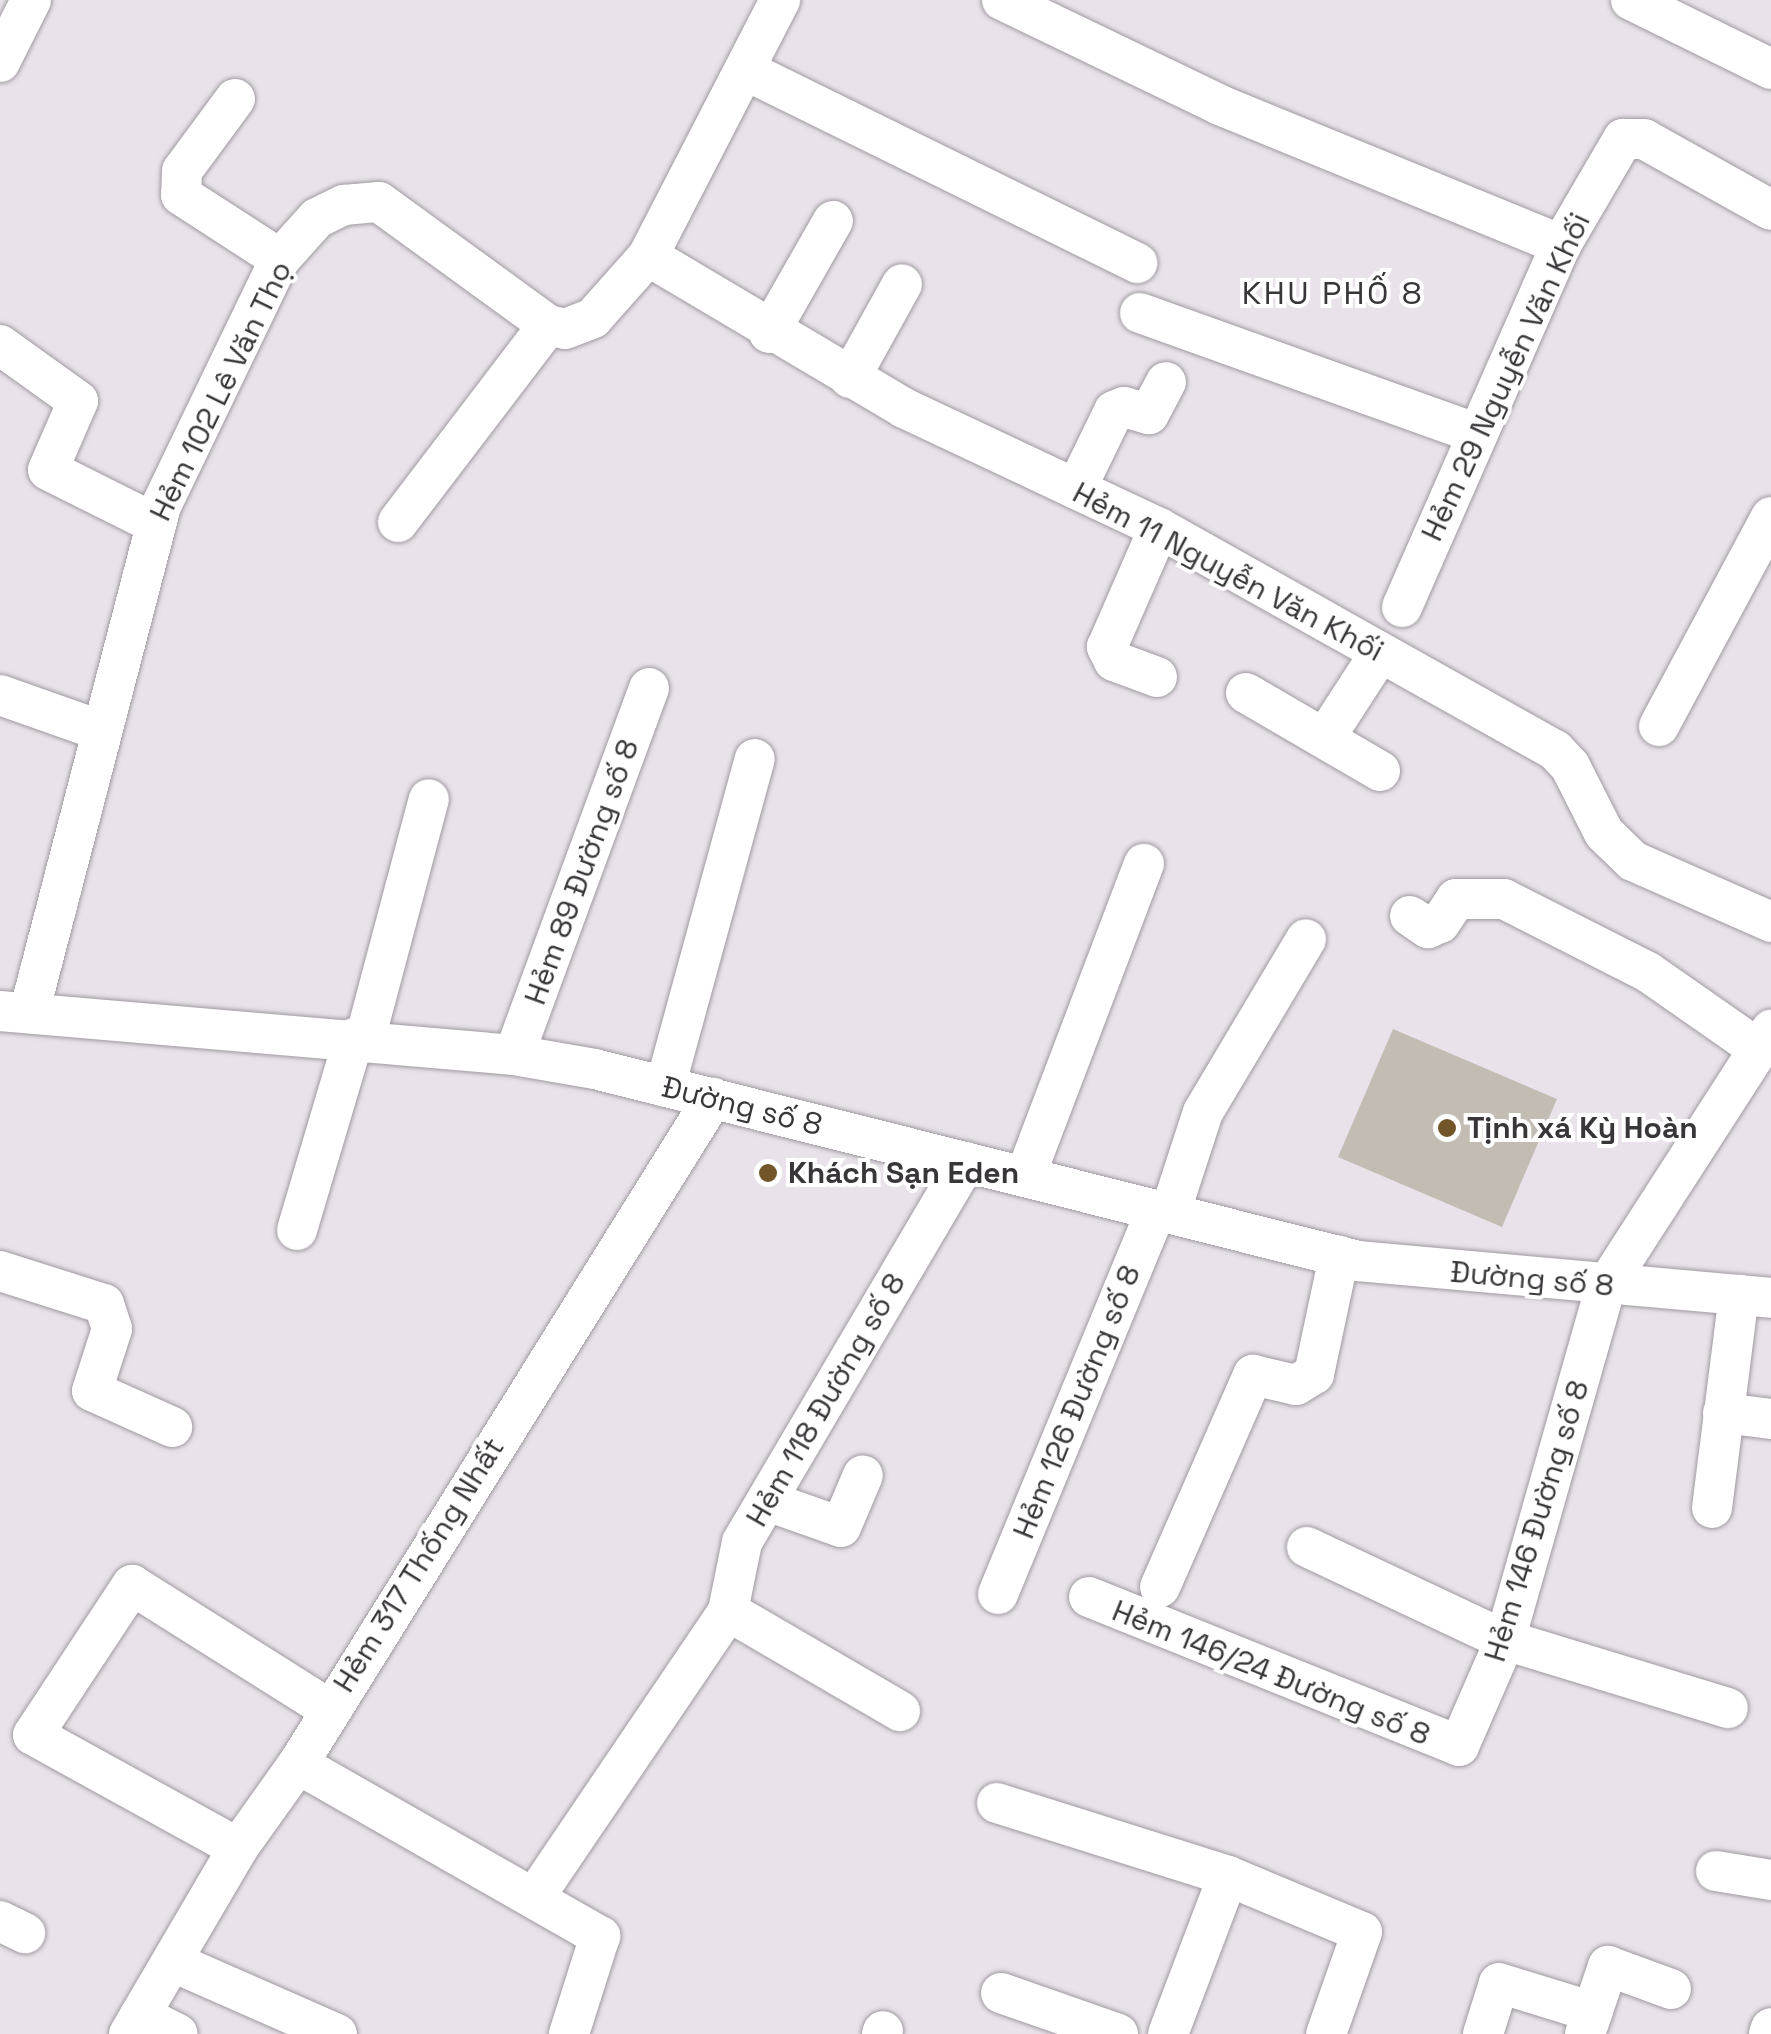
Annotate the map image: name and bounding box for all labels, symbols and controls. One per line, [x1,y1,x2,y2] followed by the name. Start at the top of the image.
[1414,207,1598,547] street label: Hẻm 29 Nguyễn Văn Khối
[142,255,300,527] street label: Hẻm 102 Lê Văn Thọ
[1242,274,1424,312] district label: KHU PHỐ 8
[1066,475,1390,669] street label: Hẻm 11 Nguyễn Văn Khối
[517,734,647,1010] street label: Hẻm 89 Đường số 8
[658,1069,826,1143] street label: Đường số 8
[1467,1110,1698,1146] place label: Tịnh xá Kỳ Hoàn
[1436,1117,1458,1139] marker: Tịnh xá Kỳ Hoàn
[788,1155,1019,1191] place label: Khách Sạn Eden
[757,1162,779,1184] marker: Khách Sạn Eden
[1449,1254,1615,1304] street label: Đường số 8
[1006,1260,1148,1544] street label: Hẻm 126 Đường số 8
[739,1267,913,1533] street label: Hẻm 118 Đường số 8
[1477,1376,1597,1666] street label: Hẻm 146 Đường số 8
[326,1431,512,1699] street label: Hẻm 317 Thống Nhất
[1107,1593,1435,1753] street label: Hẻm 146/24 Đường số 8

